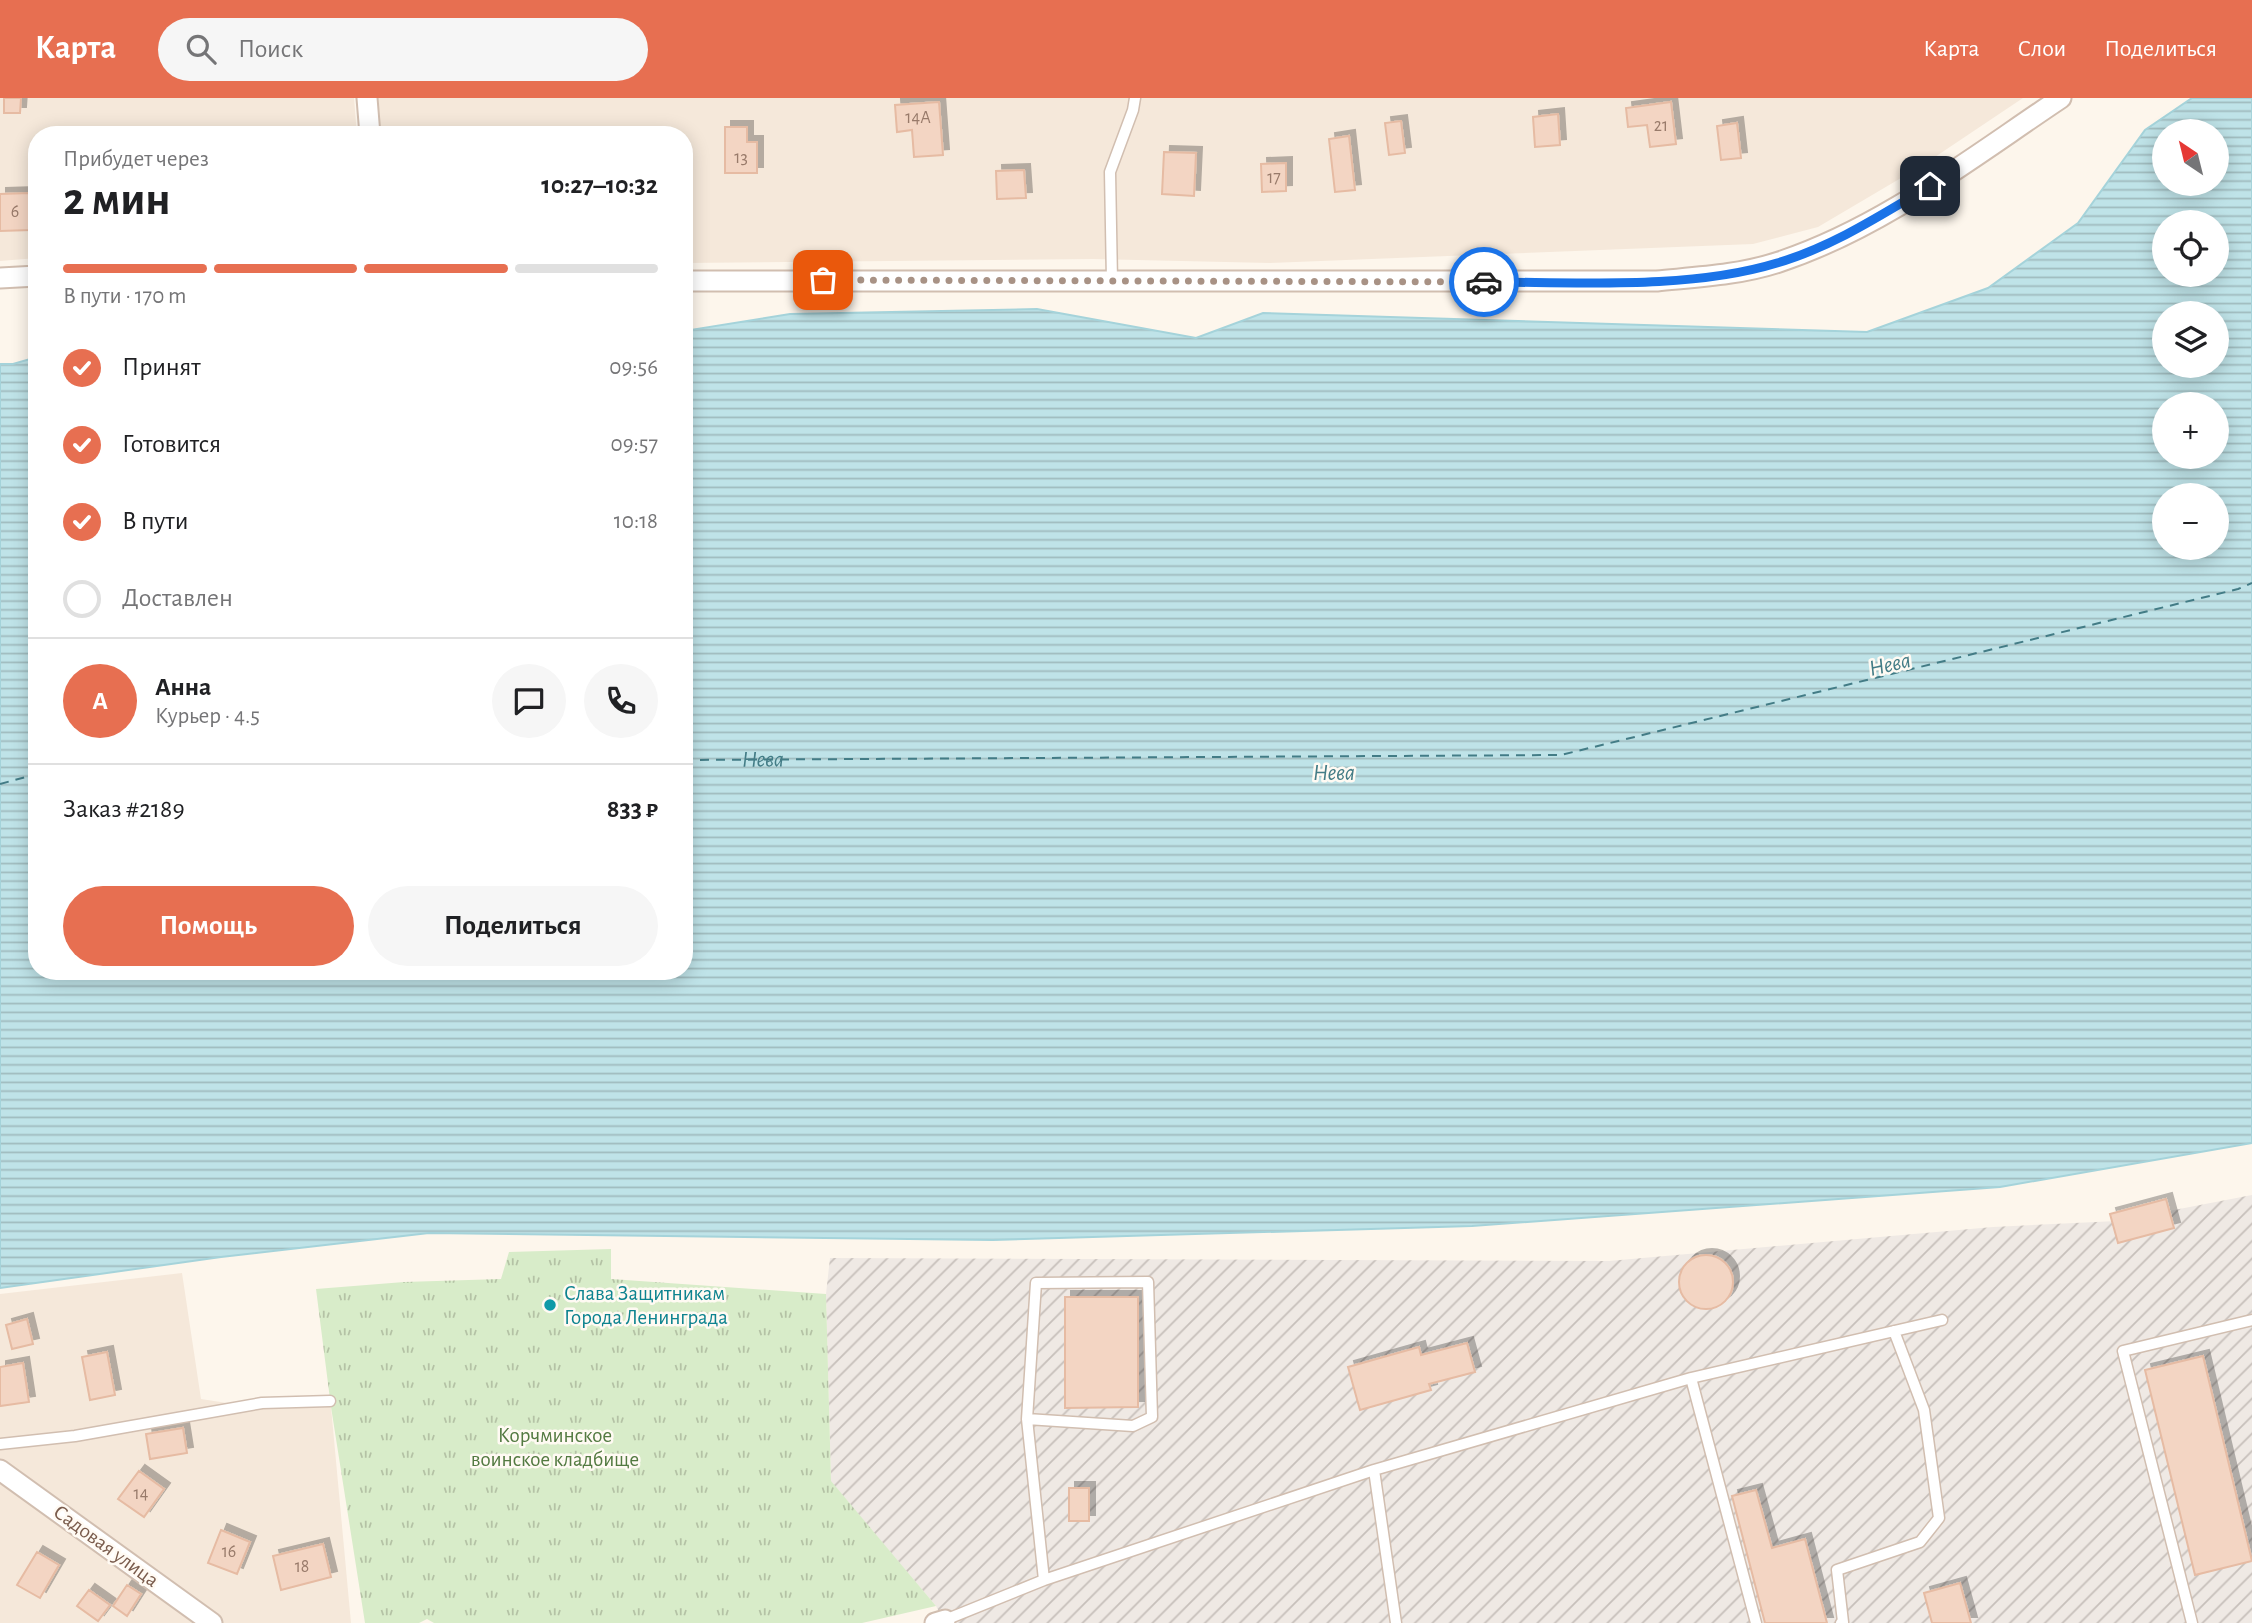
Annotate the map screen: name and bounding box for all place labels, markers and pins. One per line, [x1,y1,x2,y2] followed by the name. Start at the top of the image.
[1900,156,1960,216] pin
[793,250,853,310] pin
[564,1283,728,1328] place label: Слава Защитникам Города Ленинграда
[542,1297,558,1313] marker: Слава Защитникам Города Ленинграда

